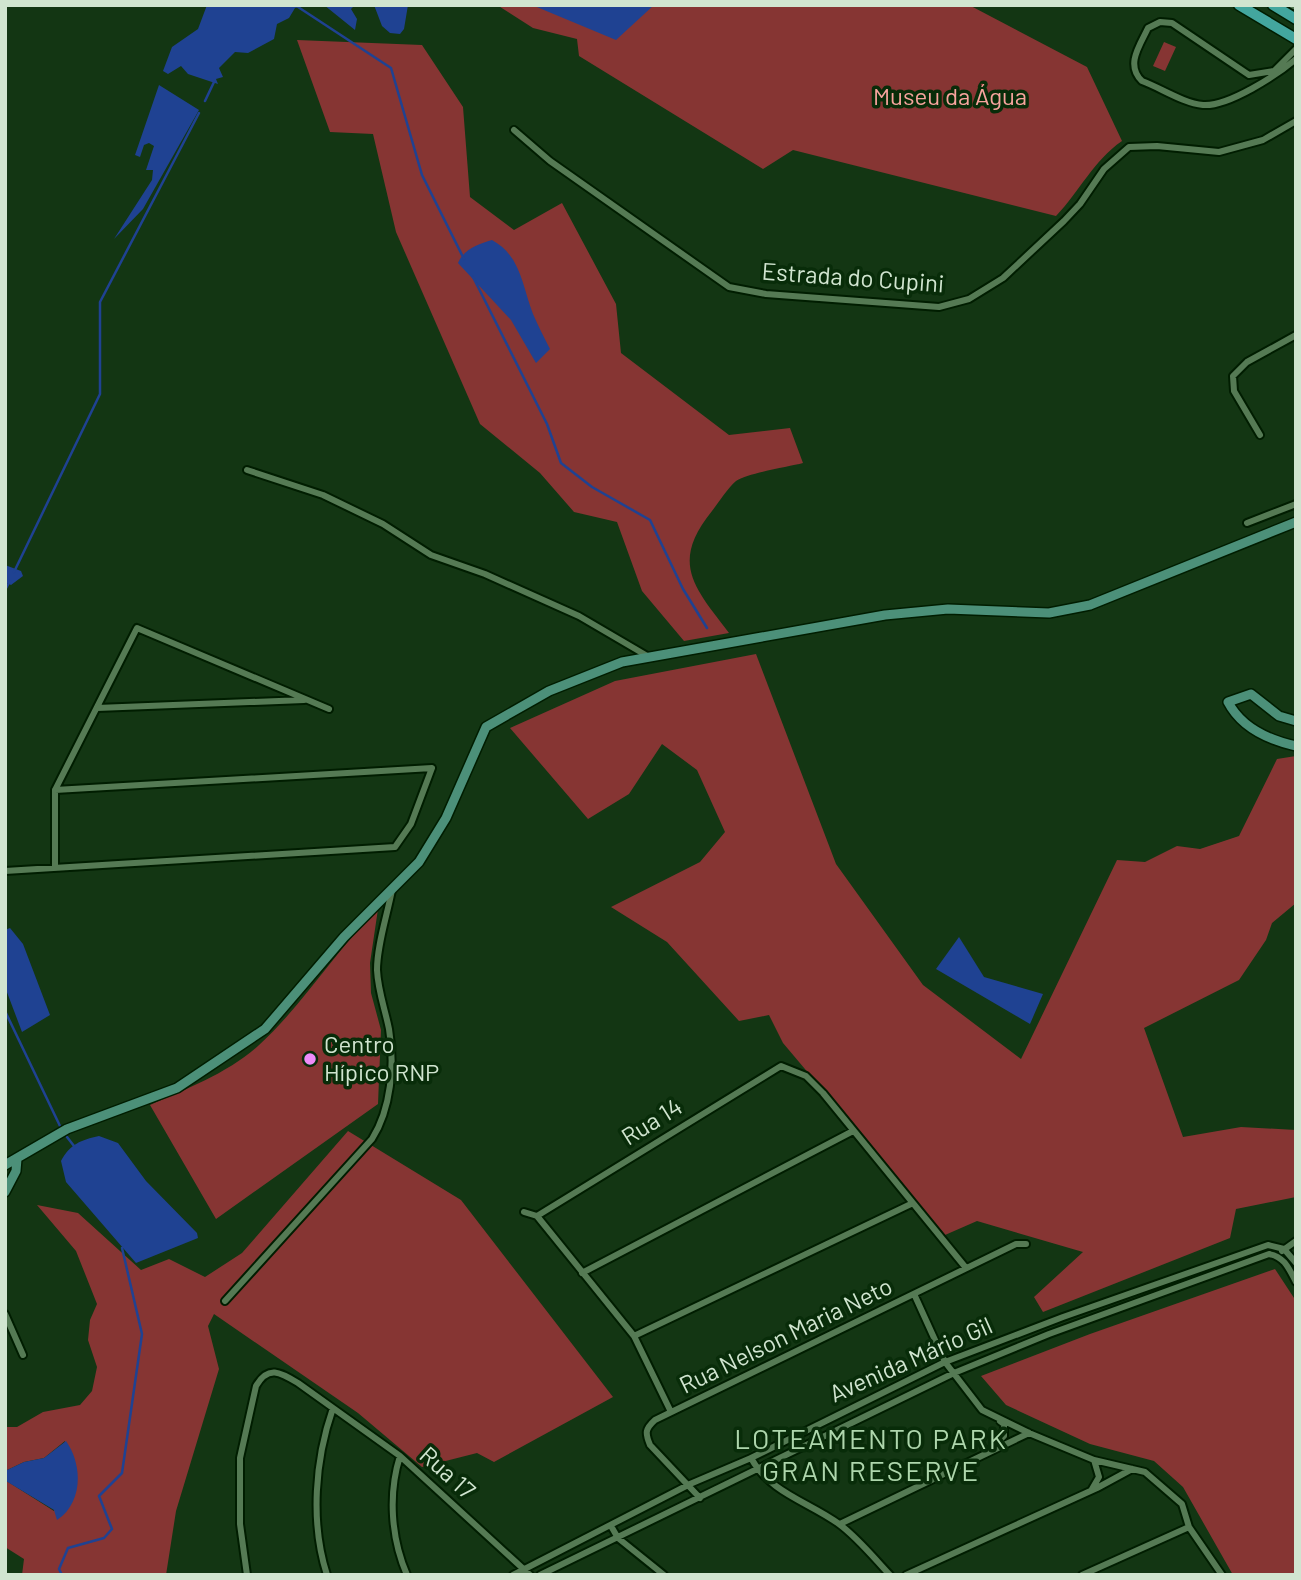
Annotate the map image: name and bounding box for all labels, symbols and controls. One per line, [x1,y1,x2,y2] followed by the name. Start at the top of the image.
[873,81,1027,110] park label: Museu da Água
[761,256,945,297] street label: Estrada do Cupini
[324,1029,439,1086] place label: Centro Hípico RNP
[302,1051,318,1067] marker: Centro Hípico RNP
[615,1091,687,1151] street label: Rua 14
[674,1271,896,1399] street label: Rua Nelson Maria Neto
[824,1310,996,1408] street label: Avenida Mário Gil
[734,1421,1008,1487] district label: LOTEAMENTO PARK GRAN RESERVE
[414,1440,482,1504] street label: Rua 17

